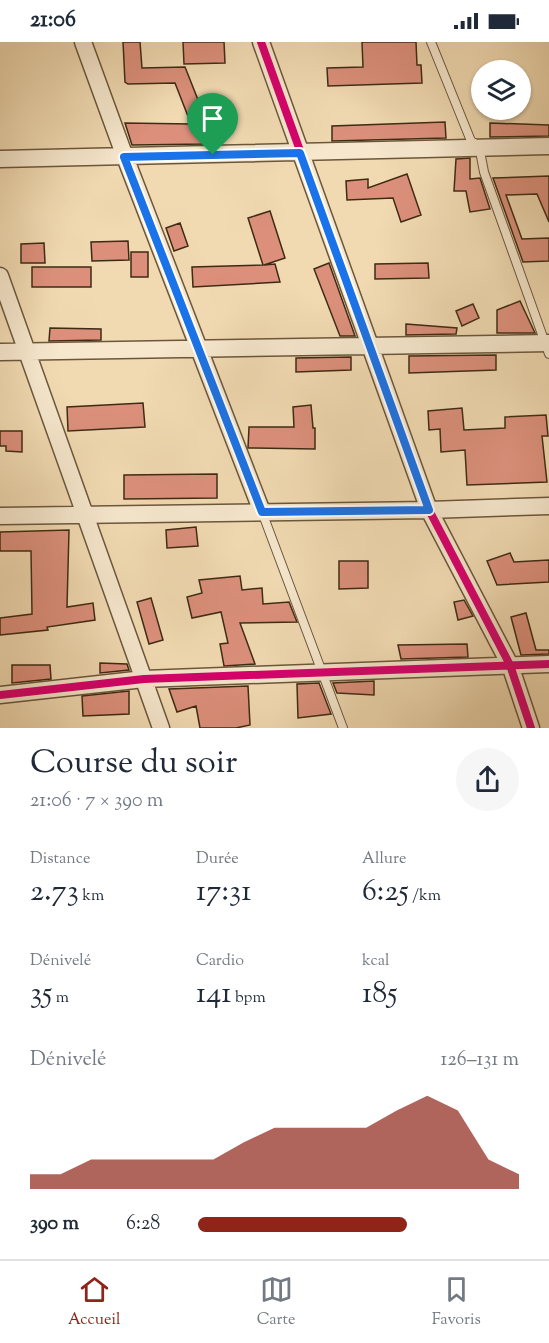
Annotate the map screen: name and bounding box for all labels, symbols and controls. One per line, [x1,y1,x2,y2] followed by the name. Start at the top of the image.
[30,5,76,37] text: 21:06
[471,60,531,120] map controls
[471,60,531,120] button: layers
[187,93,238,155] pin
[196,102,229,135] icon: arrive
[30,740,237,788] text: Course du soir
[456,748,519,811] button: share
[30,787,163,816] text: 21:06 · 7 × 390 m
[30,848,90,871] text: Distance
[196,848,239,871] text: Durée
[362,848,406,871] text: Allure
[30,871,79,914] text: 2.73
[196,871,251,914] text: 17:31
[362,871,409,914] text: 6:25
[79,885,104,908] text: km
[409,885,441,908] text: /km
[30,950,91,973] text: Dénivelé
[196,950,244,973] text: Cardio
[362,950,390,973] text: kcal
[30,973,52,1016] text: 35
[196,973,232,1016] text: 141
[362,973,397,1016] text: 185
[52,987,69,1010] text: m
[232,987,266,1010] text: bpm
[30,1046,106,1075] text: Dénivelé
[441,1046,519,1075] text: 126–131 m
[30,1210,79,1239] text: 390 m
[126,1210,160,1239] text: 6:28
[68,1273,120,1332] tab: Accueil
[257,1273,295,1332] tab: Carte
[432,1273,481,1332] tab: Favoris

